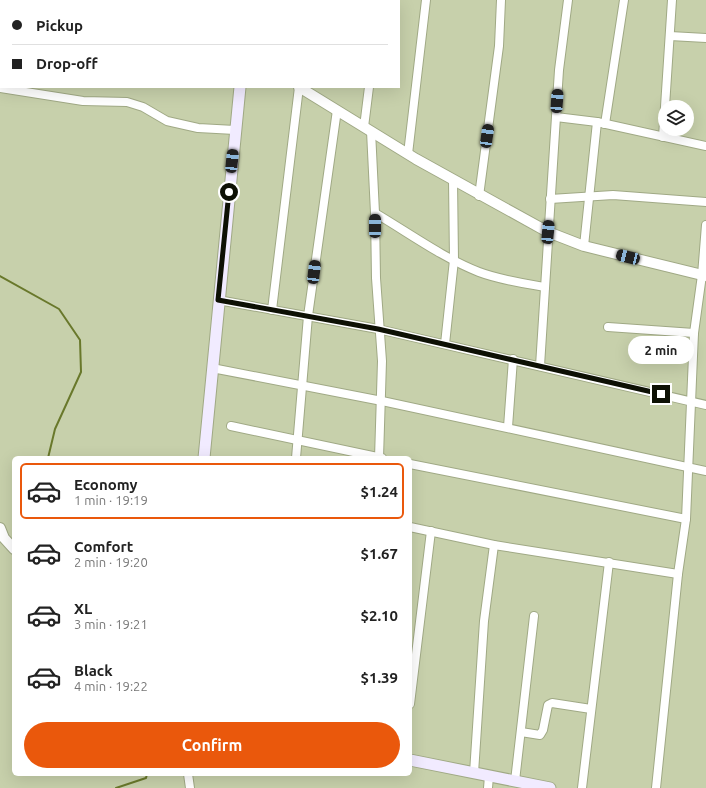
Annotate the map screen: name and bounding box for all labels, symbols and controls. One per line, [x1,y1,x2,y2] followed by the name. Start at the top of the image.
[36,17,83,34] text: Pickup
[36,55,98,72] text: Drop-off
[550,89,564,113] car
[658,100,694,136] map controls
[658,100,694,136] button: layers
[479,123,495,149] car
[225,148,239,174] car
[220,183,238,201] route start
[369,214,381,238] car
[541,220,555,244] car
[615,248,641,266] car
[307,259,321,285] car
[628,336,694,364] callout: 2 min
[645,343,677,357] text: 2 min
[652,385,670,403] route end
[26,473,62,509] icon: car
[74,476,138,493] text: Economy
[360,483,398,500] text: $1.24
[74,493,148,507] text: 1 min · 19:19
[26,535,62,571] icon: car
[74,538,133,555] text: Comfort
[360,545,398,562] text: $1.67
[74,555,148,569] text: 2 min · 19:20
[26,597,62,633] icon: car
[74,600,92,617] text: XL
[360,607,398,624] text: $2.10
[74,617,148,631] text: 3 min · 19:21
[26,659,62,695] icon: car
[74,662,113,679] text: Black
[360,669,398,686] text: $1.39
[74,679,148,693] text: 4 min · 19:22
[24,722,400,768] button: Confirm

